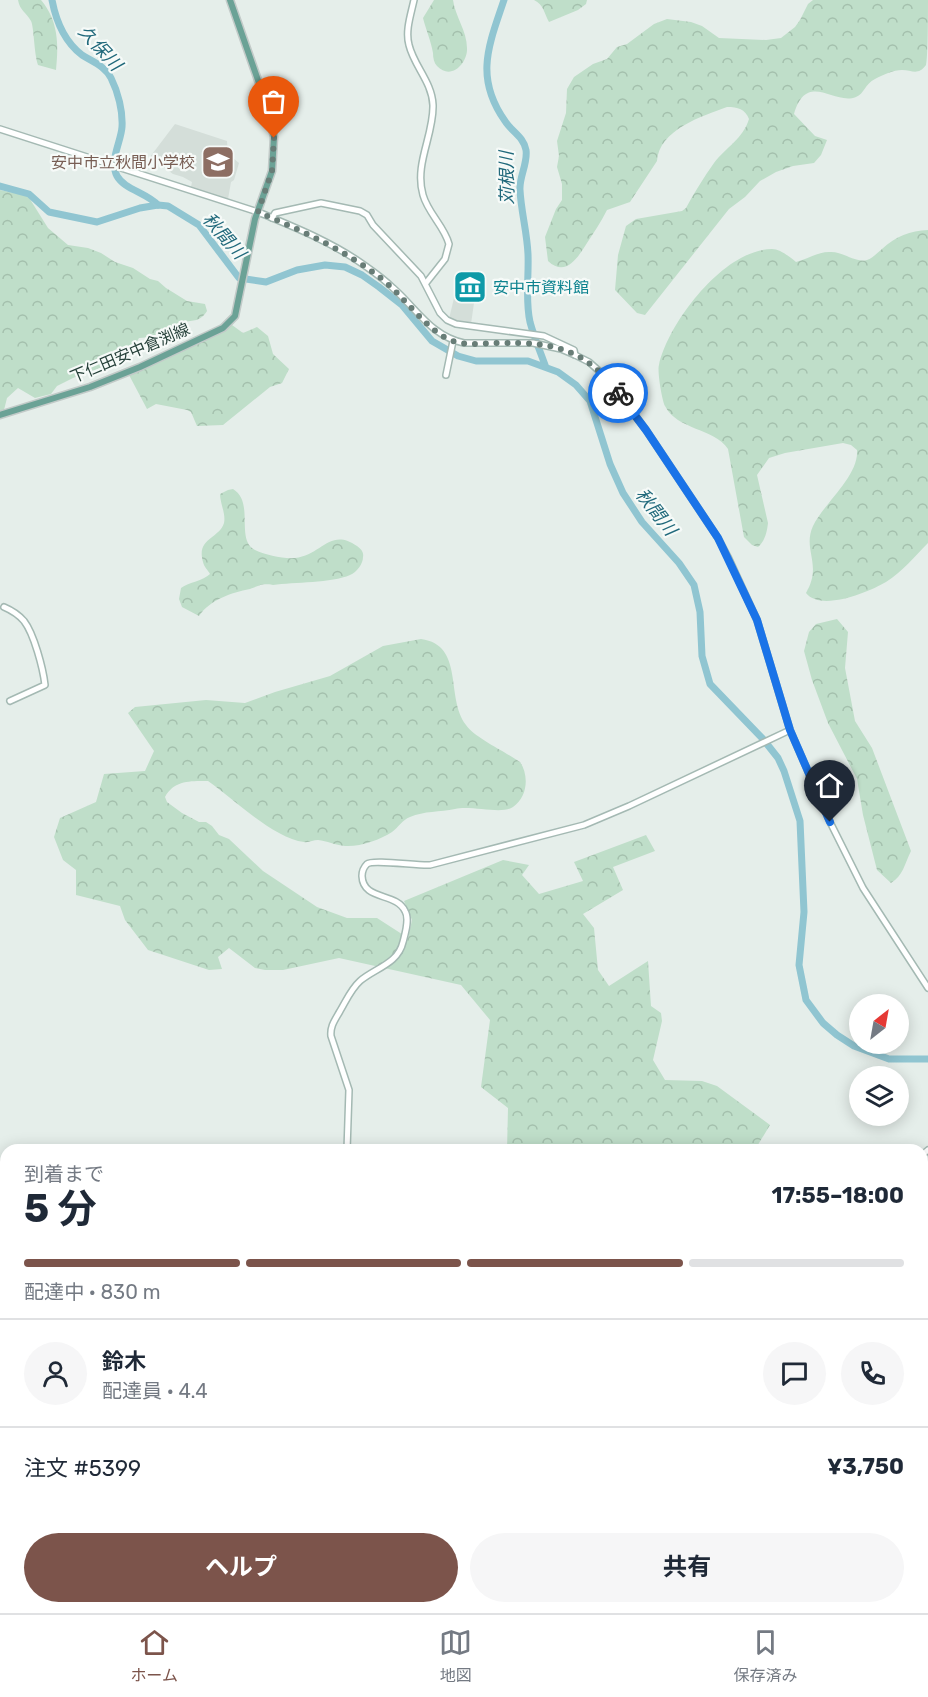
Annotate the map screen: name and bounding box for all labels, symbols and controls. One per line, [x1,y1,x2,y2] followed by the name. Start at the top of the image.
[74,21,128,77] water label: 久保川
[248,76,299,138] pin
[257,85,290,118] icon: bag
[200,144,236,180] school or university icon: 安中市立秋間小学校
[495,149,518,205] water label: 苅根川
[51,153,195,172] place label: 安中市立秋間小学校
[198,208,251,265] water label: 秋間川
[452,269,488,305] museum icon: 安中市資料館
[493,278,589,297] place label: 安中市資料館
[67,319,193,387] street label: 下仁田安中倉渕線
[588,363,648,423] courier
[602,377,635,410] icon: bike
[631,484,683,542] water label: 秋間川
[804,760,855,822] pin
[813,769,846,802] icon: home
[849,994,909,1054] north arrow
[849,994,909,1126] map controls
[849,1066,909,1126] button: layers
[24,1162,104,1186] text: 到着まで
[772,1182,904,1209] text: 17:55–18:00
[24,1186,97,1232] text: 5 分
[24,1280,161,1304] text: 配達中 · 830 m
[24,1342,87,1405] button: person
[763,1342,826,1405] button: chat
[841,1342,904,1405] button: phone
[102,1348,146,1375] text: 鈴木
[102,1379,208,1403] text: 配達員 · 4.4
[827,1453,904,1480] text: ¥3,750
[24,1455,141,1482] text: 注文 #5399
[24,1533,458,1602] button: ヘルプ
[470,1533,904,1602] button: 共有
[131,1626,178,1686] tab: ホーム
[439,1626,472,1686] tab: 地図
[733,1626,797,1686] tab: 保存済み

